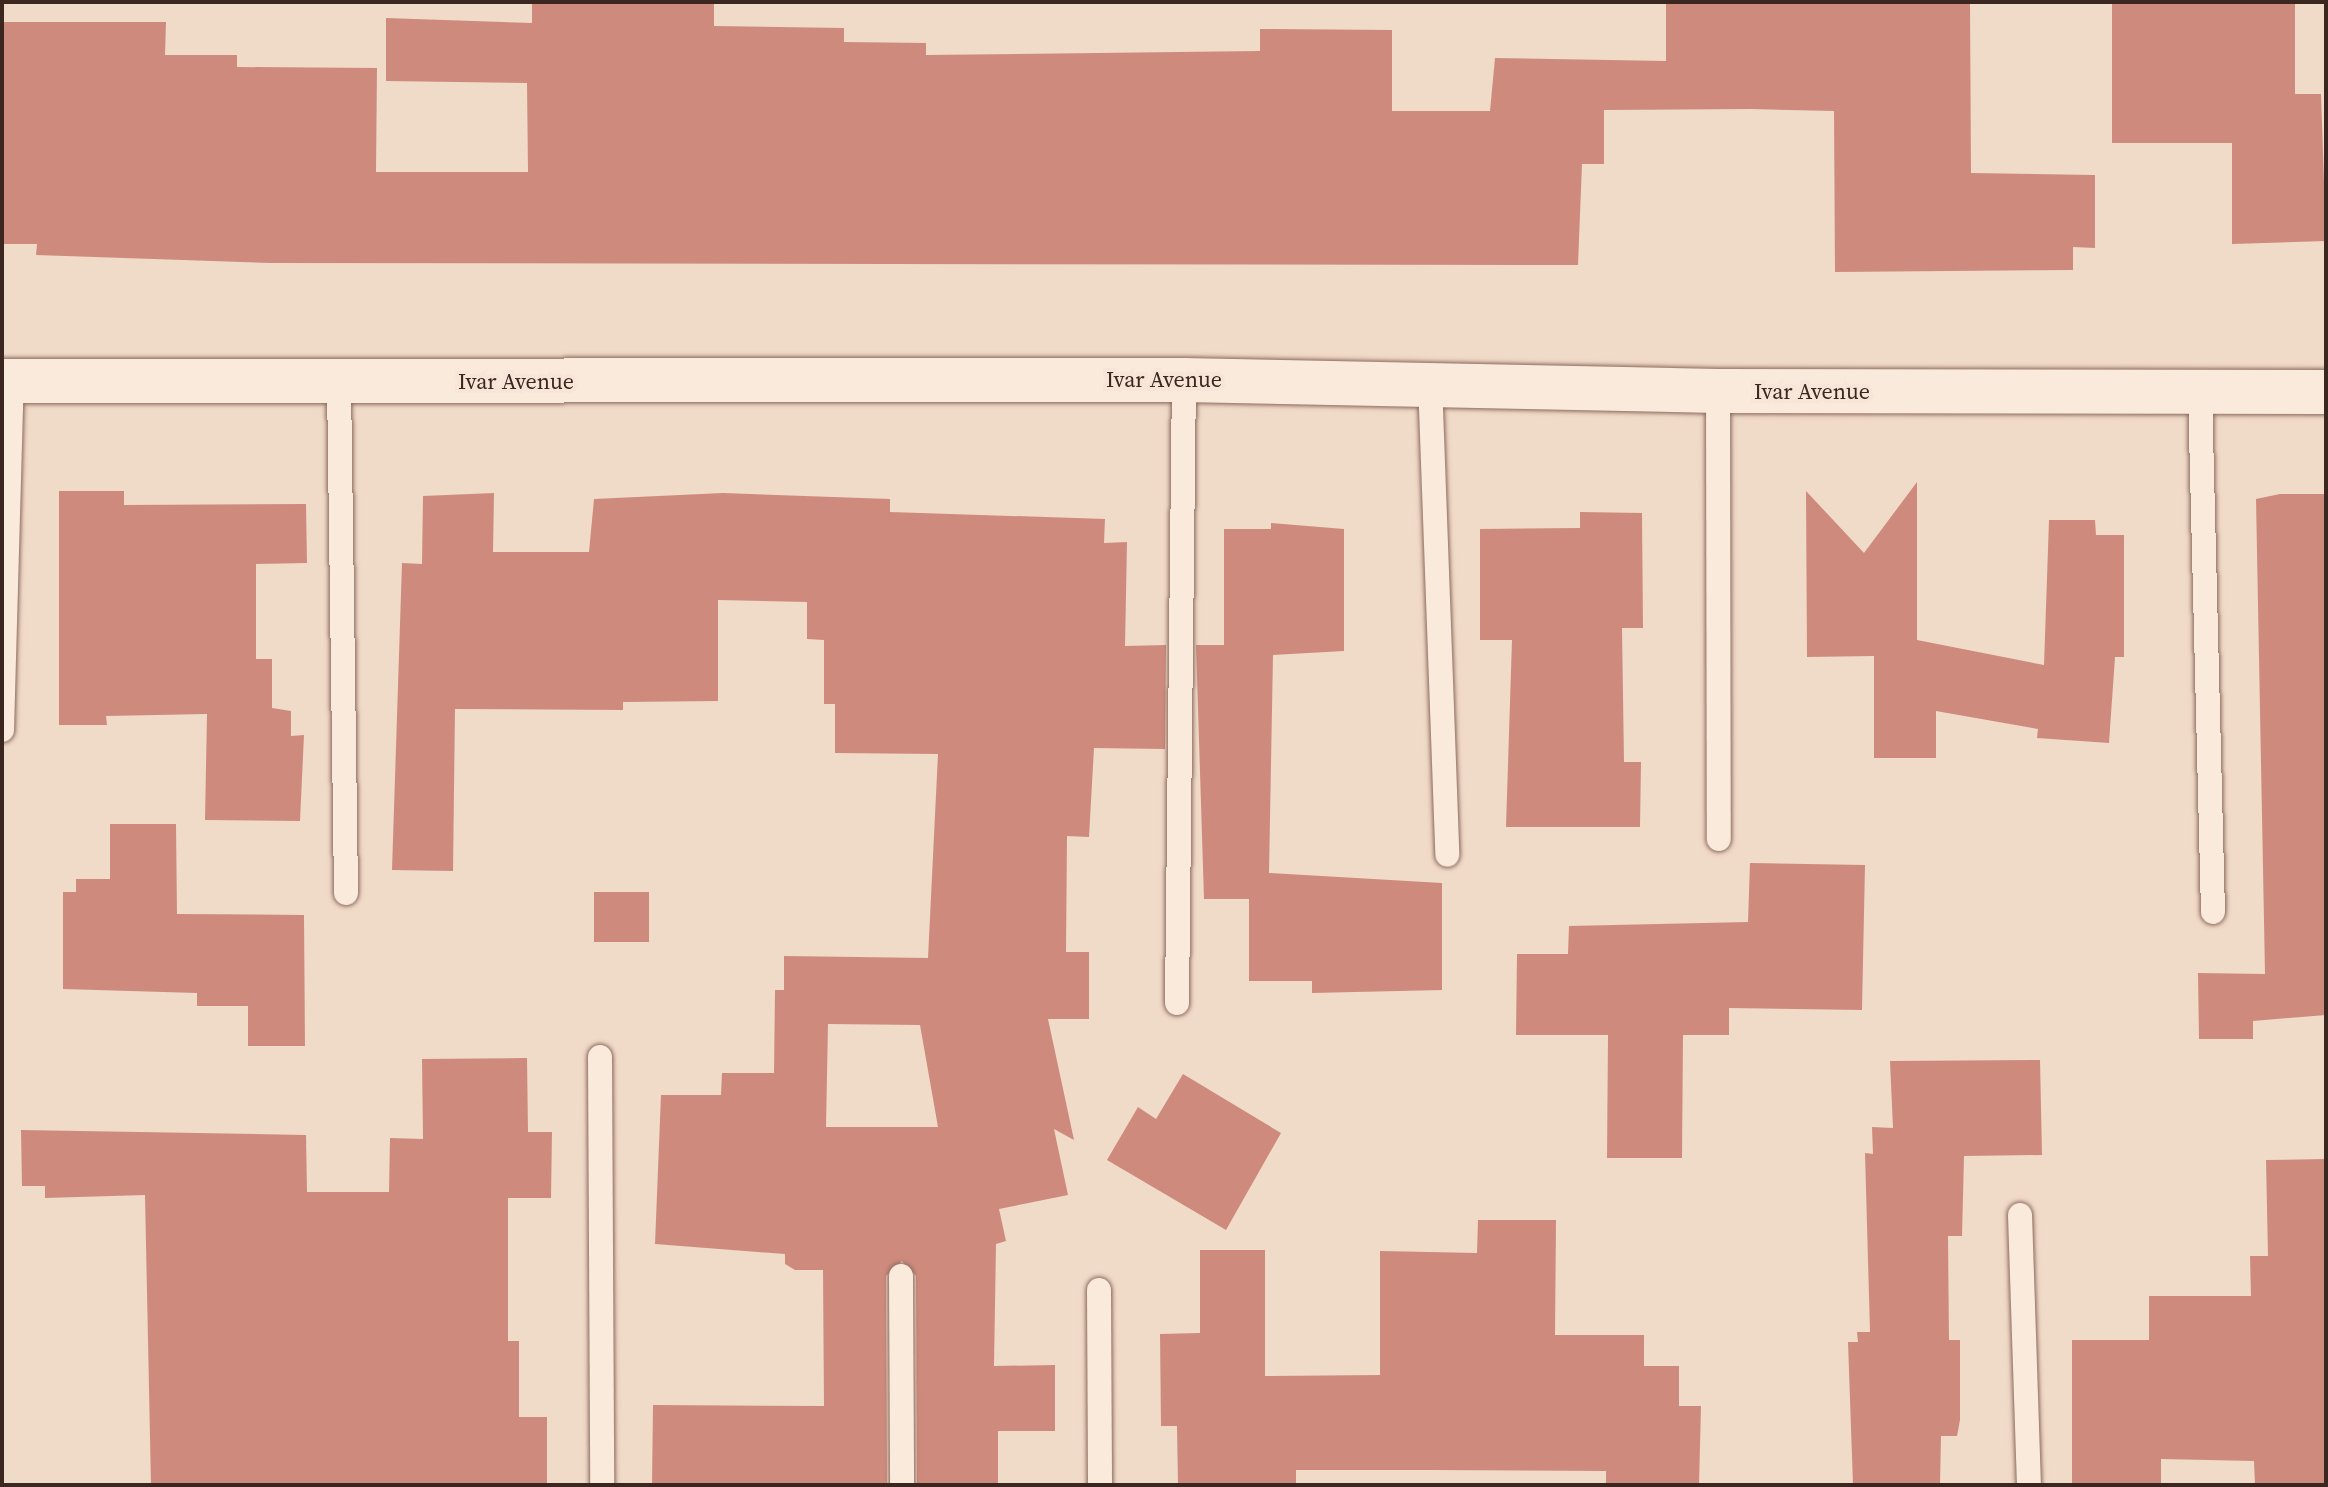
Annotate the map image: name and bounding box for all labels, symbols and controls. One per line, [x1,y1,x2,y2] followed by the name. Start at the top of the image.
[1106,367,1222,393] street label: Ivar Avenue
[458,369,574,395] street label: Ivar Avenue
[1754,379,1870,405] street label: Ivar Avenue

